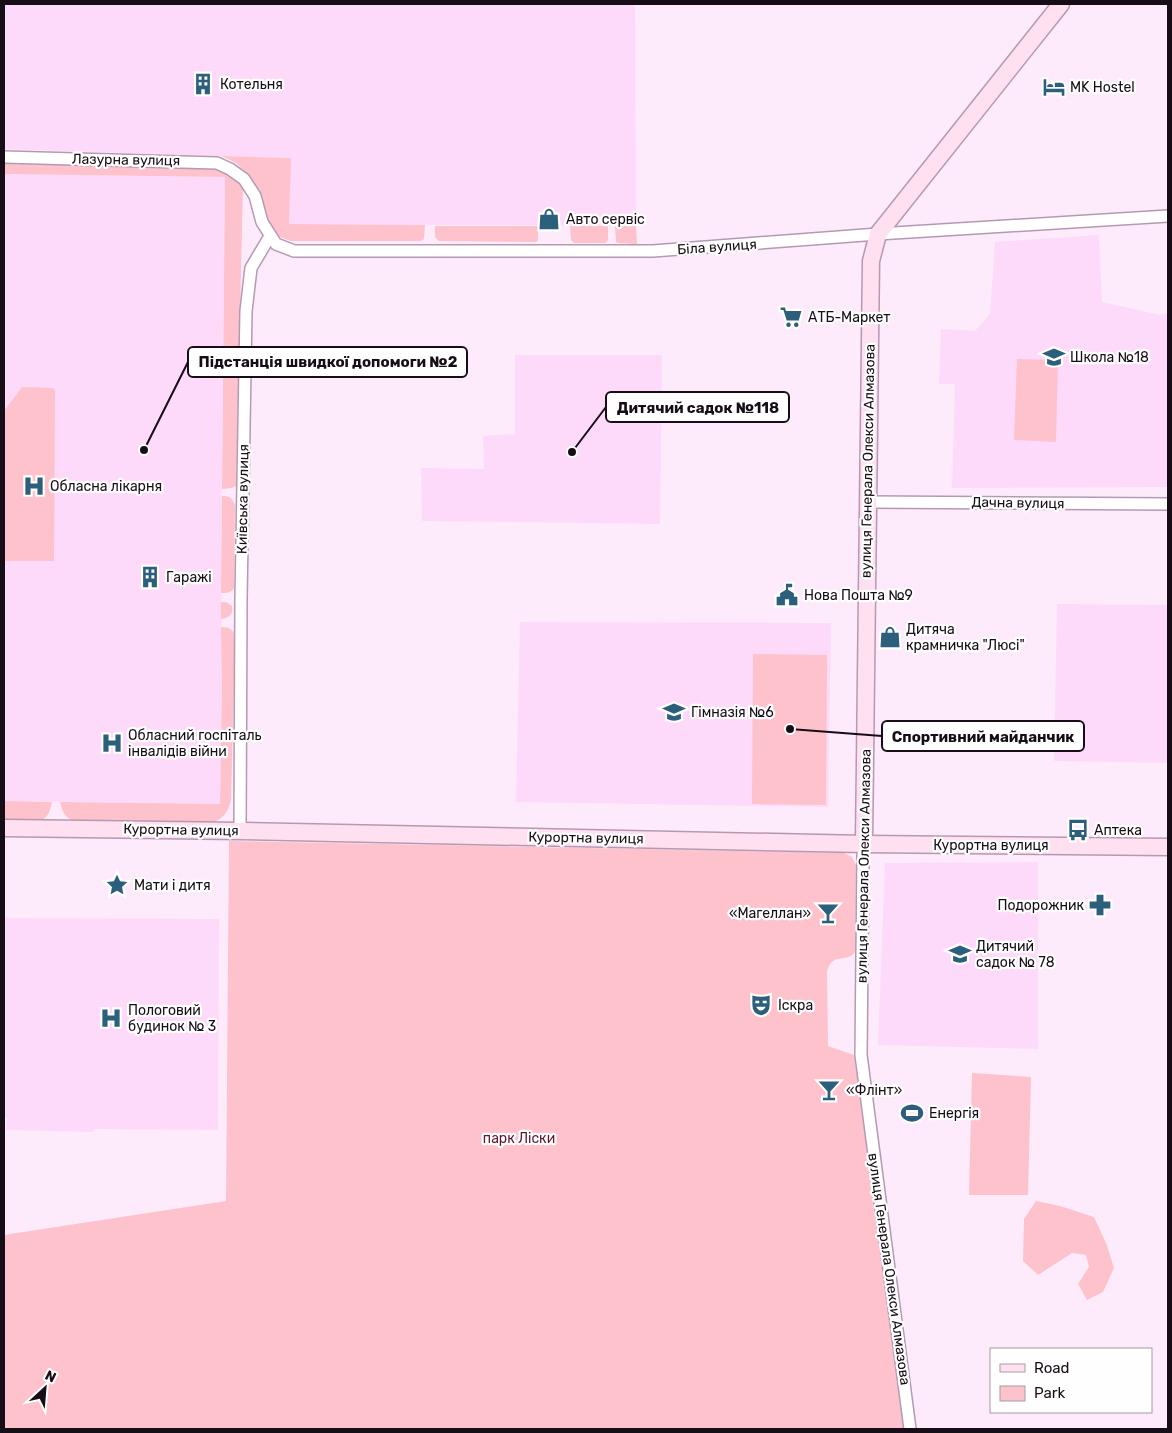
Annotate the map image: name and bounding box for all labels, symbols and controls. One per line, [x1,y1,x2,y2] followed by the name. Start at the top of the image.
[190,71,216,97] building icon: Котельня
[1041,74,1067,100] hotel icon: MK Hostel
[220,76,283,93] place label: Котельня
[1070,79,1135,96] place label: MK Hostel
[72,151,180,169] street label: Лазурна вулиця
[536,206,562,232] shop icon: Авто сервіс
[566,211,645,228] place label: Авто сервіс
[677,236,757,258] street label: Біла вулиця
[778,304,804,330] supermarket icon: АТБ-Маркет
[808,309,890,326] place label: АТБ-Маркет
[857,344,879,578] street label: вулиця Генерала Олекси Алмазова
[1041,344,1067,370] school or university icon: Школа №18
[188,347,467,377] callout: Підстанція швидкої допомоги №2
[1070,349,1149,366] place label: Школа №18
[199,353,458,371] text: Підстанція швидкої допомоги №2
[606,392,789,422] callout: Дитячий садок №118
[617,399,779,417] text: Дитячий садок №118
[234,444,252,554] street label: Київська вулиця
[21,473,47,499] hospital icon: Обласна лікарня
[50,478,162,495] place label: Обласна лікарня
[971,494,1065,512] street label: Дачна вулиця
[137,564,163,590] building icon: Гаражі
[166,569,212,586] place label: Гаражі
[774,582,800,608] public building icon: Нова Пошта №9
[804,587,913,604] place label: Нова Пошта №9
[906,621,1025,654] place label: Дитяча крамничка "Люсі"
[877,624,903,650] shop icon: Дитяча крамничка "Люсі"
[661,699,687,725] school or university icon: Гімназія №6
[691,704,774,721] place label: Гімназія №6
[882,721,1084,751] callout: Спортивний майданчик
[128,727,262,760] place label: Обласний госпіталь інвалідів війни
[892,728,1074,746] text: Спортивний майданчик
[99,730,125,756] hospital icon: Обласний госпіталь інвалідів війни
[853,749,875,983] street label: вулиця Генерала Олекси Алмазова
[1065,817,1091,843] bus stop icon: Аптека
[123,820,239,840] street label: Курортна вулиця
[1094,822,1142,839] place label: Аптека
[528,828,644,848] street label: Курортна вулиця
[933,837,1049,854] street label: Курортна вулиця
[104,872,130,898] place icon: Мати і дитя
[134,877,211,894] place label: Мати і дитя
[1087,892,1113,918] pharmacy icon: Подорожник
[997,897,1084,914] place label: Подорожник
[815,900,841,926] bar icon: «Магеллан»
[729,905,811,922] place label: «Магеллан»
[976,938,1055,971] place label: Дитячий садок № 78
[947,941,973,967] school or university icon: Дитячий садок № 78
[748,992,774,1018] theatre icon: Іскра
[778,997,813,1014] place label: Іскра
[128,1002,216,1035] place label: Пологовий будинок № 3
[98,1005,124,1031] hospital icon: Пологовий будинок № 3
[816,1077,842,1103] bar icon: «Флінт»
[846,1082,902,1099] place label: «Флінт»
[899,1100,925,1126] sports icon: Енергія
[929,1105,979,1122] place label: Енергія
[483,1130,555,1147] park label: парк Ліски
[864,1152,914,1386] street label: вулиця Генерала Олекси Алмазова
[990,1348,1152,1413] legend
[1034,1359,1070,1377] text: Road
[20,1363,70,1413] north arrow
[42,1367,59,1387] text: N
[1034,1384,1065,1402] text: Park

